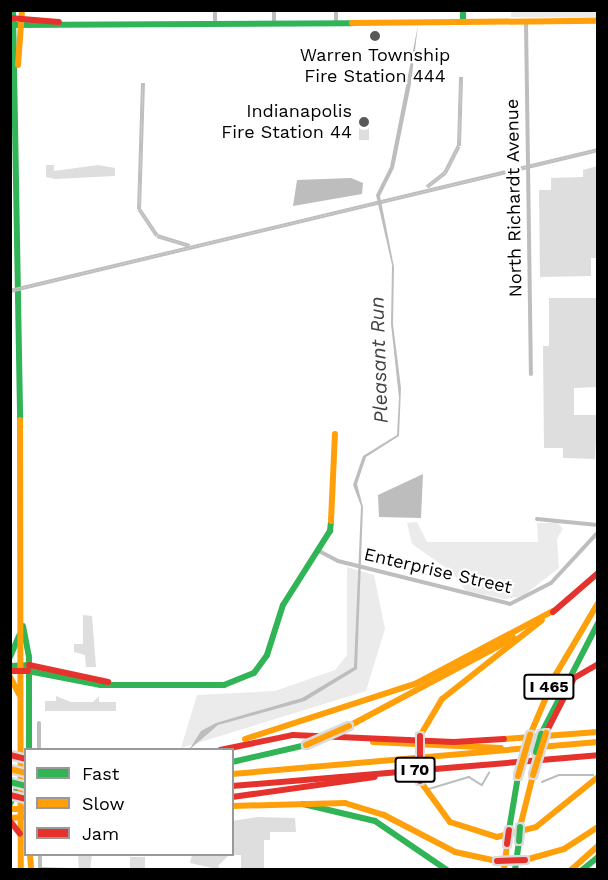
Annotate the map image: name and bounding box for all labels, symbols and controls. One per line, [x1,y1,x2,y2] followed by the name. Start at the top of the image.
[368,29,382,43] marker: Warren Township Fire Station 444
[299,45,451,88] place label: Warren Township Fire Station 444
[501,98,527,298] street label: North Richardt Avenue
[221,101,352,144] place label: Indianapolis Fire Station 44
[357,115,371,129] marker: Indianapolis Fire Station 44
[365,296,393,424] water label: Pleasant Run
[362,543,514,599] street label: Enterprise Street
[522,674,576,700] road number: I 465
[24,748,234,856] legend
[394,757,436,783] road number: I 70
[82,763,119,784] text: Fast
[82,793,125,814] text: Slow
[82,823,119,844] text: Jam

